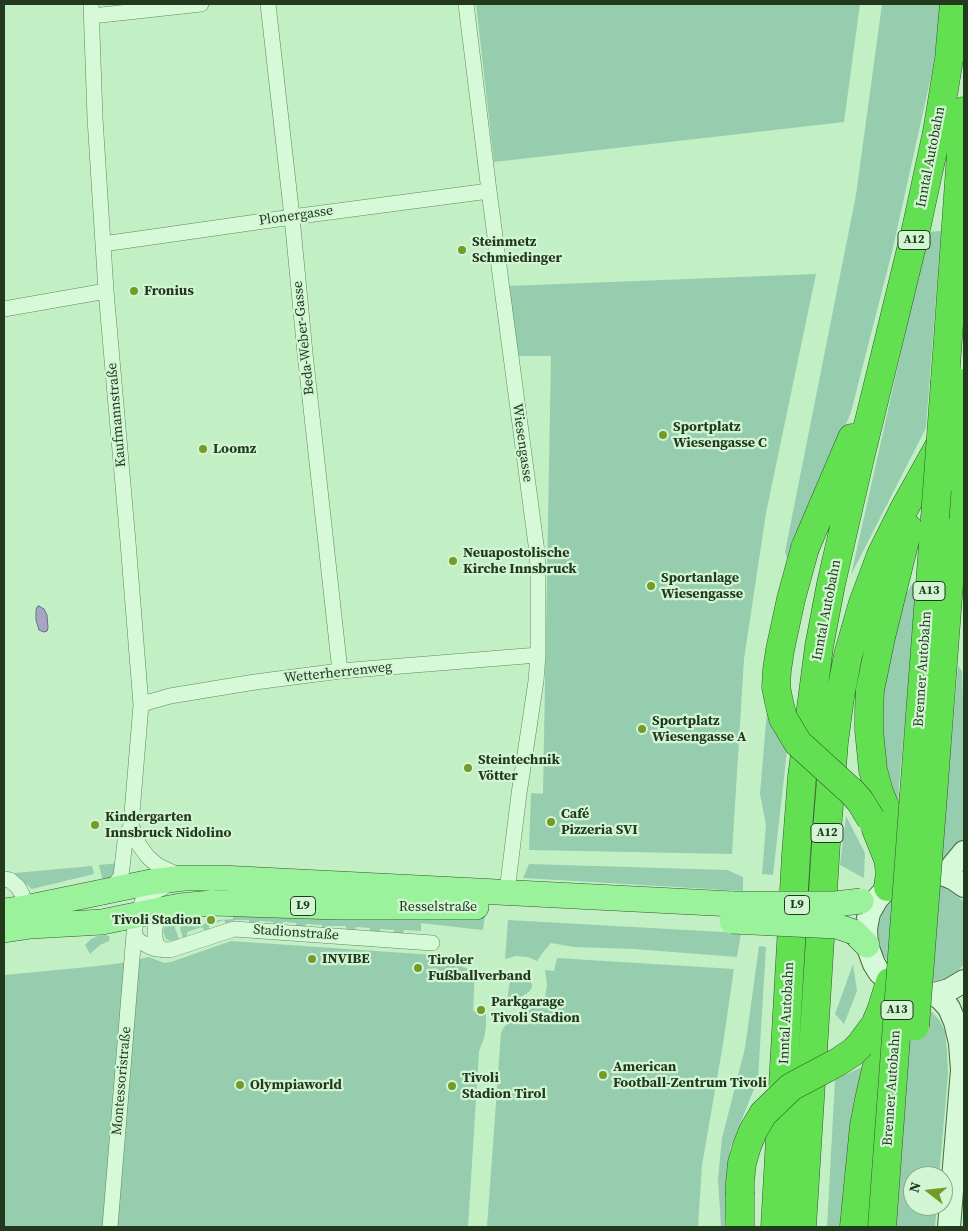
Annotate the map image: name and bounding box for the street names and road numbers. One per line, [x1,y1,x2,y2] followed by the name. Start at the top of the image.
[913,105,949,209] street label: Inntal Autobahn
[258,202,334,230] street label: Plonergasse
[898,230,930,250] road number: A12
[290,280,318,396] street label: Beda-Weber-Gasse
[104,362,130,468] street label: Kaufmannstraße
[508,402,536,484] street label: Wiesengasse
[809,558,845,662] street label: Inntal Autobahn
[913,582,945,600] road number: A13
[911,610,935,728] street label: Brenner Autobahn
[283,659,393,687] street label: Wetterherrenweg
[811,824,843,842] road number: A12
[290,896,316,916] road number: L9
[784,896,810,914] road number: L9
[399,899,477,915] street label: Resselstraße
[253,922,339,944] street label: Stadionstraße
[776,961,798,1065] street label: Inntal Autobahn
[881,1000,913,1020] road number: A13
[109,1026,135,1136] street label: Montessoristraße
[880,1029,904,1147] street label: Brenner Autobahn

